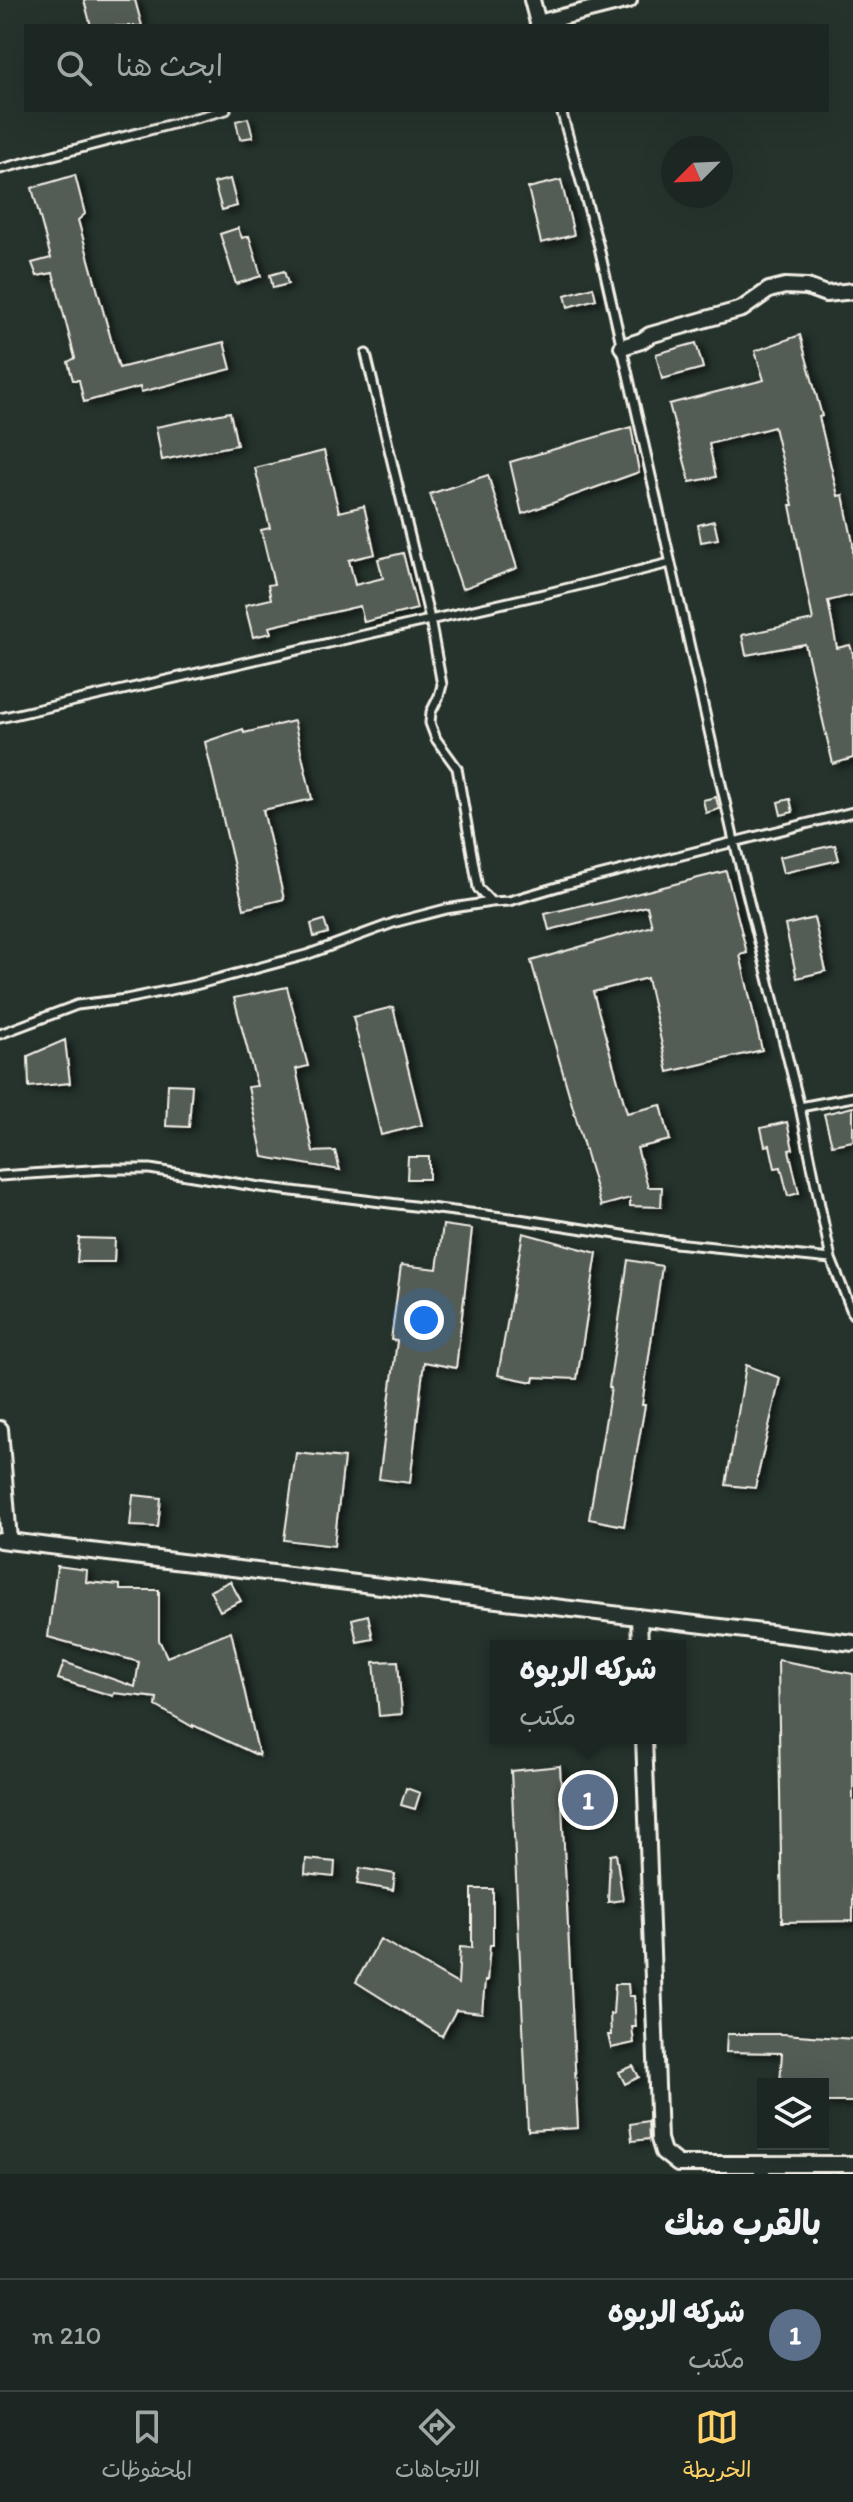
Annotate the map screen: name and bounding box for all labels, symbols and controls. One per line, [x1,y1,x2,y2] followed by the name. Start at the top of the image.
[24,24,829,112] search box
[52,46,96,90] icon: search
[116,47,223,84] text: ابحث هنا
[661,136,733,208] north arrow
[404,1300,444,1340] your location
[490,1640,686,1744] popup
[519,1650,657,1687] text: شركه الربوه
[519,1700,576,1732] text: مكتب
[562,1770,614,1830] pin: 1
[757,2078,829,2150] map controls
[757,2078,829,2150] button: layers
[664,2203,821,2244] text: بالقرب منك
[607,2293,745,2330] text: شركه الربوه
[32,2319,102,2351] text: 210 m
[789,2319,801,2351] text: 1
[688,2343,745,2375] text: مكتب
[101,2405,192,2489] tab: المحفوظات
[395,2405,480,2489] tab: الاتجاهات
[683,2405,752,2489] tab: الخريطة

